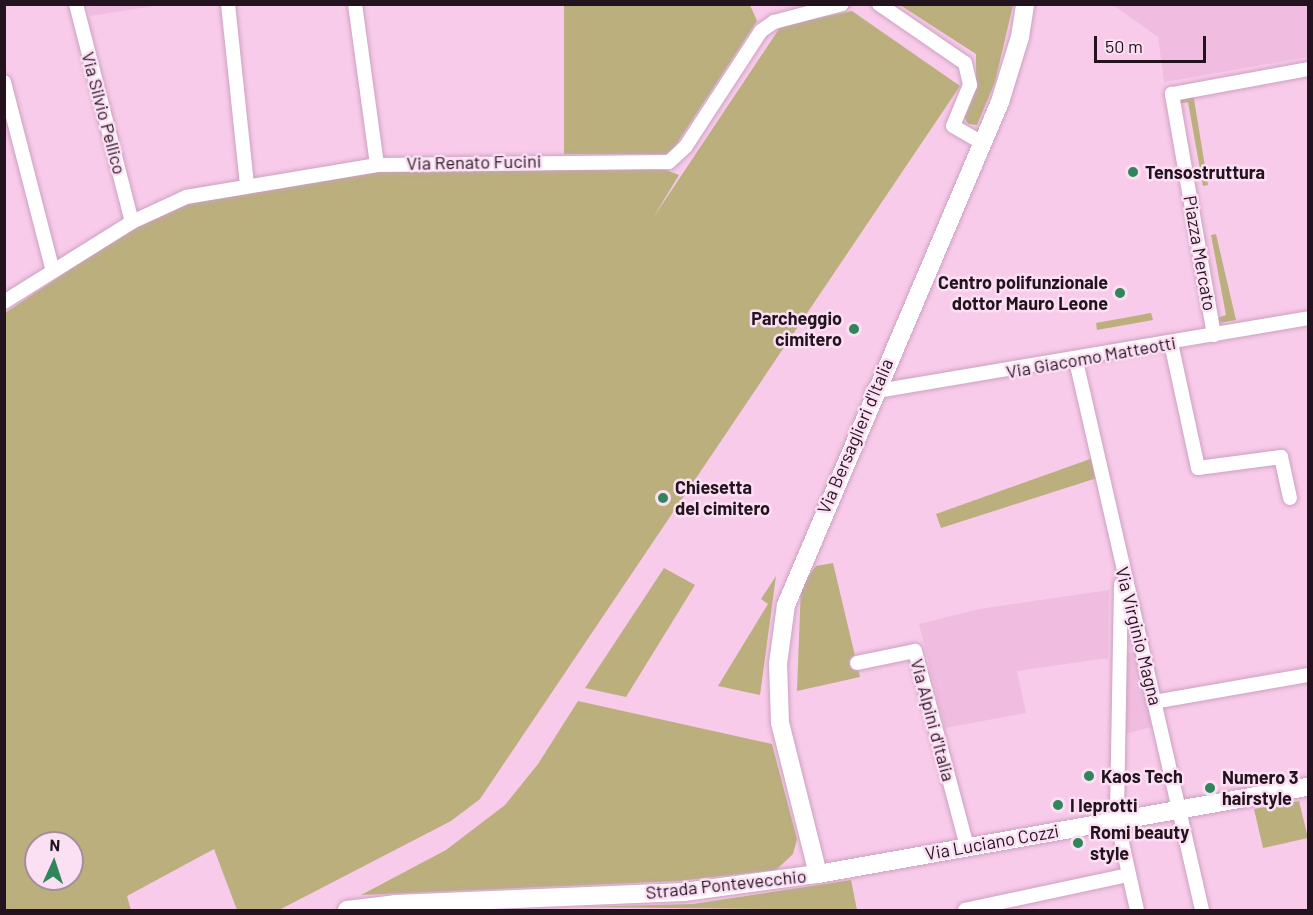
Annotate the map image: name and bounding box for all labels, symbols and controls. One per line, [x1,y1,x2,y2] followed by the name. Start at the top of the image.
[1097,24,1210,62] scale bar
[1105,35,1143,57] text: 50 m
[77,49,131,177] street label: Via Silvio Pellico
[406,150,542,174] street label: Via Renato Fucini
[1145,161,1265,183] place label: Tensostruttura
[1126,165,1140,179] marker: Tensostruttura
[1179,194,1221,312] street label: Piazza Mercato
[938,272,1108,314] place label: Centro polifunzionale dottor Mauro Leone
[1113,286,1127,300] marker: Centro polifunzionale dottor Mauro Leone
[751,308,842,350] place label: Parcheggio cimitero
[847,322,861,336] marker: Parcheggio cimitero
[1004,331,1178,383] street label: Via Giacomo Matteotti
[813,355,897,517] street label: Via Bersaglieri d'Italia
[675,477,770,520] place label: Chiesetta del cimitero
[656,491,670,505] marker: Chiesetta del cimitero
[1111,564,1167,708] street label: Via Virginio Magna
[906,656,960,784] street label: Via Alpini d'Italia
[1101,765,1183,787] place label: Kaos Tech
[1222,767,1299,810] place label: Numero 3 hairstyle
[1082,769,1096,783] marker: Kaos Tech
[1203,781,1217,795] marker: Numero 3 hairstyle
[1070,794,1137,816] place label: I leprotti
[1051,798,1065,812] marker: I leprotti
[923,820,1061,864] street label: Via Luciano Cozzi
[1090,822,1189,864] place label: Romi beauty style
[24,831,84,891] north arrow
[49,835,61,854] text: N
[1071,836,1085,850] marker: Romi beauty style
[645,865,807,903] street label: Strada Pontevecchio

